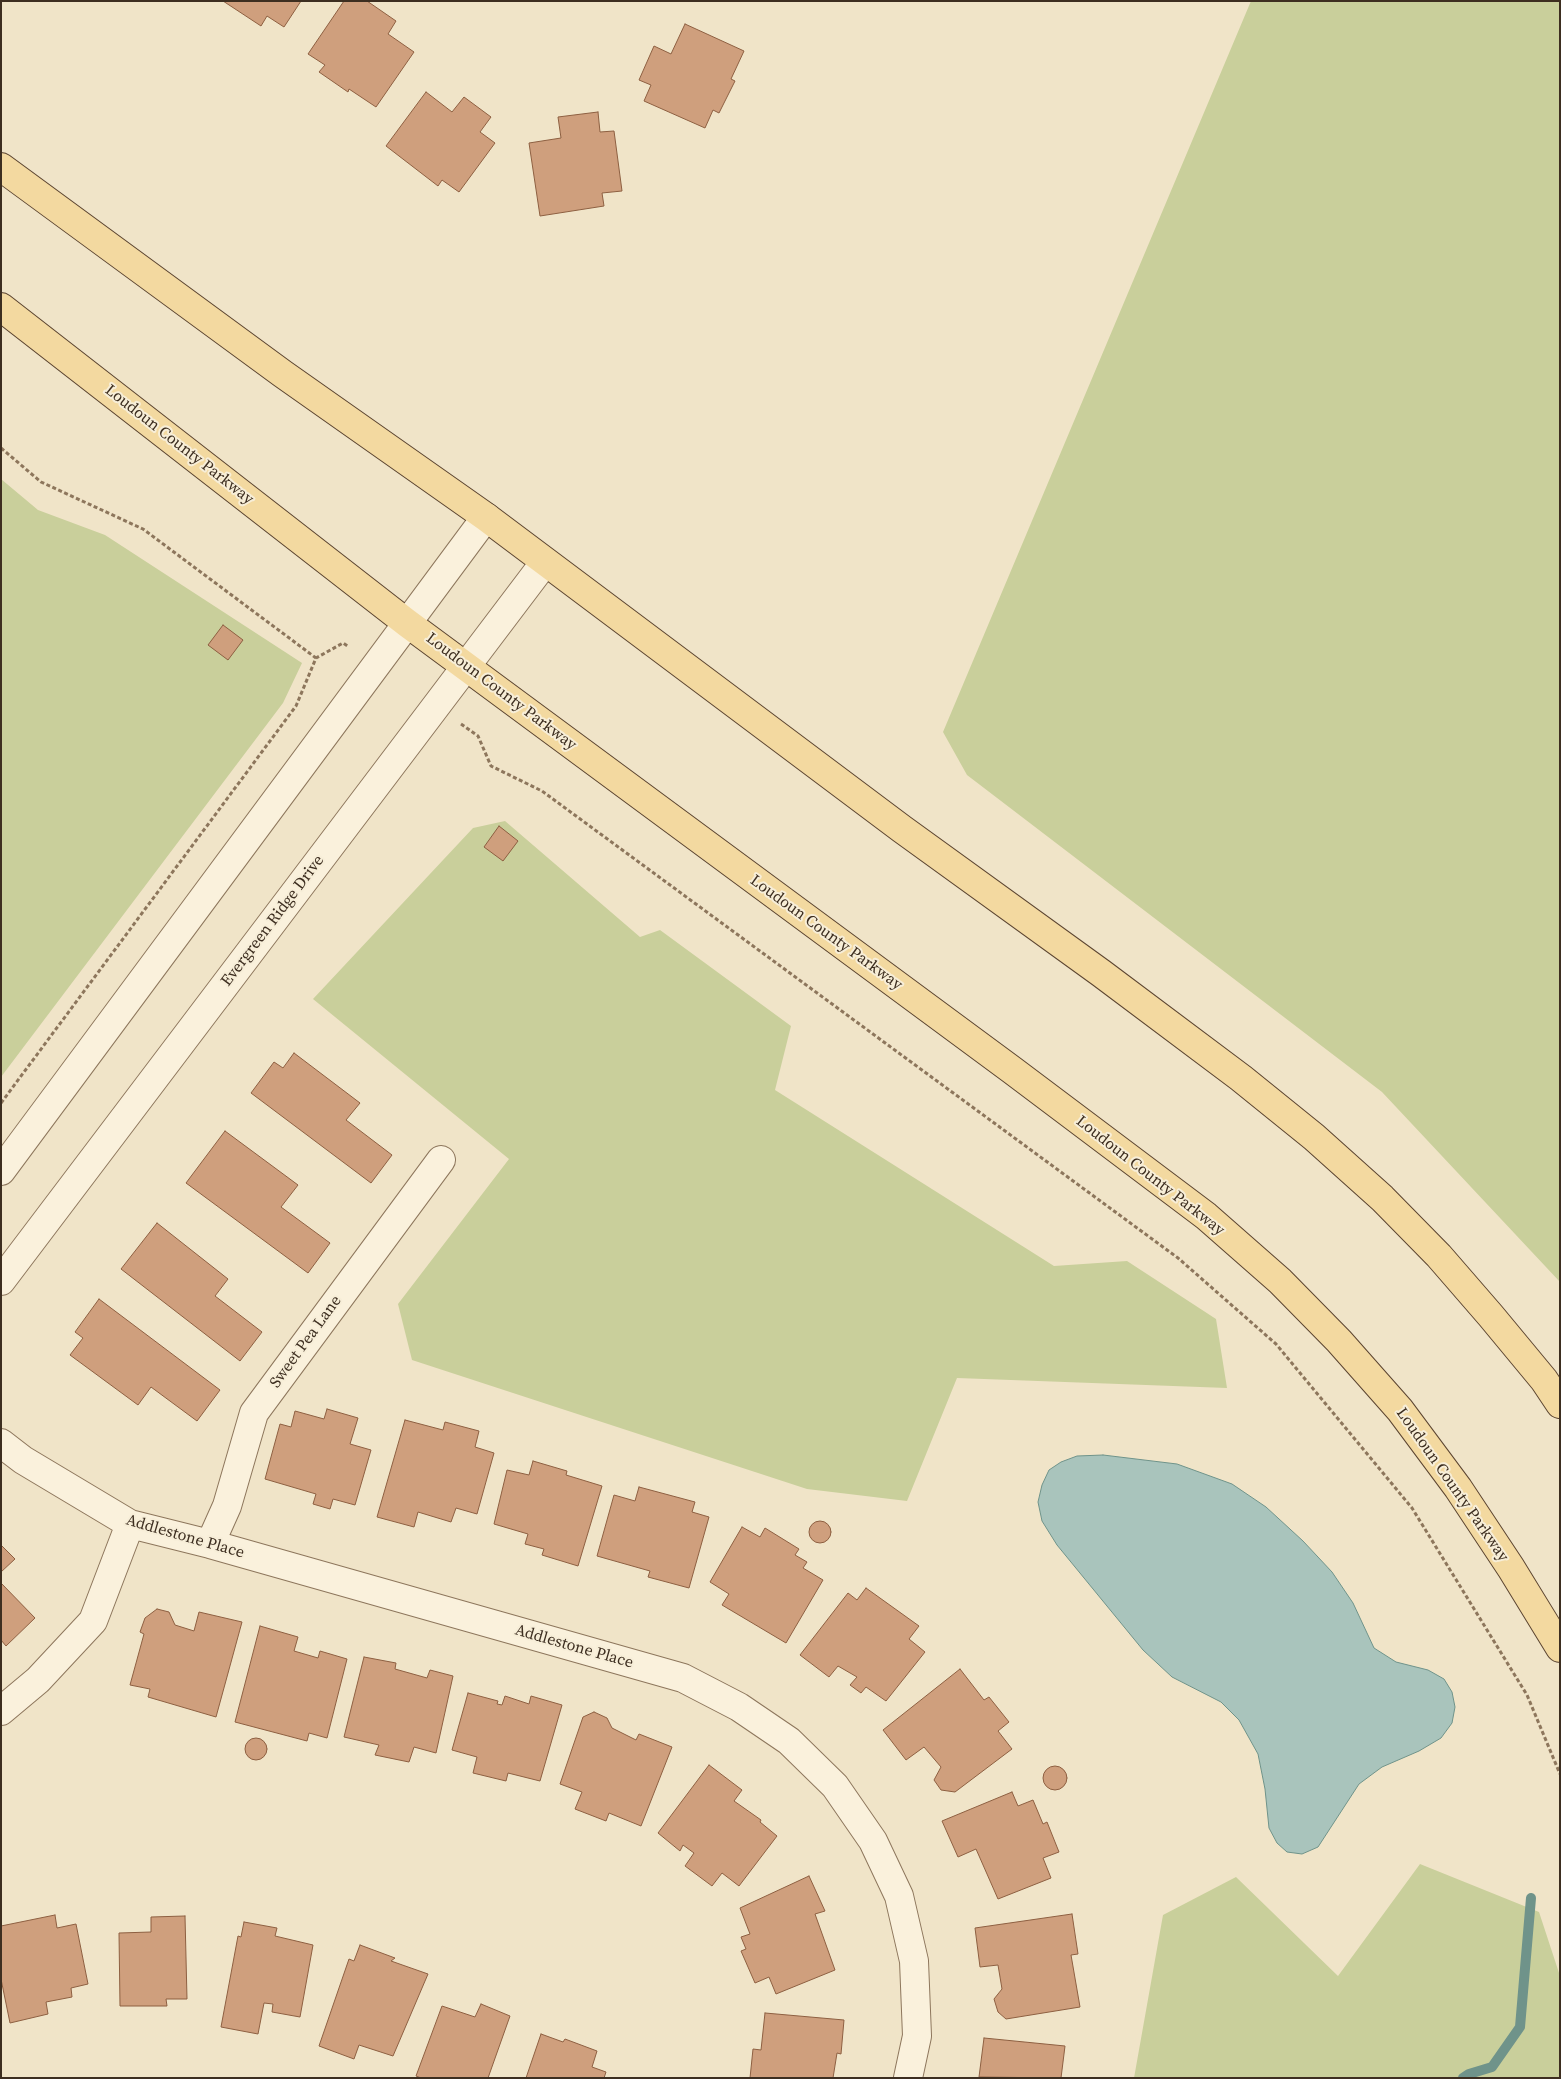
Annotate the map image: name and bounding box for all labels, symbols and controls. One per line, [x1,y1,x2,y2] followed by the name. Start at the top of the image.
[101,381,257,509] street label: Loudoun County Parkway
[422,629,580,755] street label: Loudoun County Parkway
[217,852,329,990] street label: Evergreen Ridge Drive
[746,871,906,995] street label: Loudoun County Parkway
[1072,1112,1228,1240] street label: Loudoun County Parkway
[266,1292,346,1392] street label: Sweet Pea Lane
[1392,1404,1512,1566] street label: Loudoun County Parkway
[124,1511,246,1563] street label: Addlestone Place
[513,1621,635,1673] street label: Addlestone Place

